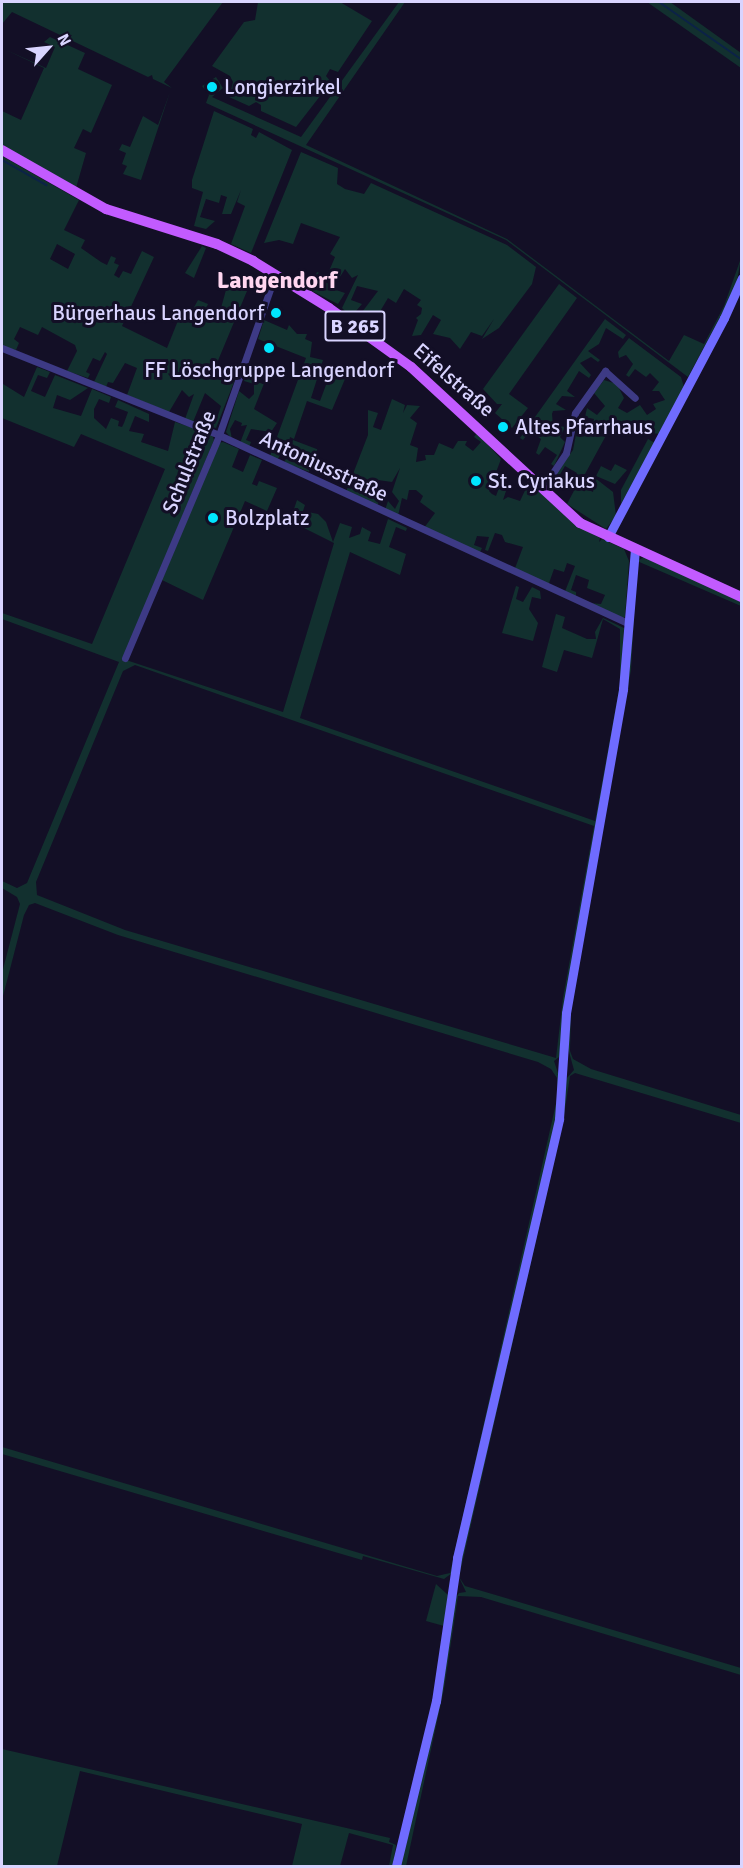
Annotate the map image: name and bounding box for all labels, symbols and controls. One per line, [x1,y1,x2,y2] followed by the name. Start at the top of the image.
[18,18,78,78] north arrow
[53,30,75,49] text: N
[224,74,341,100] place label: Longierzirkel
[205,80,219,94] marker: Longierzirkel
[217,267,337,295] district label: Langendorf
[52,300,264,326] place label: Bürgerhaus Langendorf
[269,306,283,320] marker: Bürgerhaus Langendorf
[324,309,386,343] road number: B 265
[408,338,500,422] street label: Eifelstraße
[262,341,276,355] marker: FF Löschgruppe Langendorf
[144,357,394,383] place label: FF Löschgruppe Langendorf
[157,407,221,517] street label: Schulstraße
[515,414,653,440] place label: Altes Pfarrhaus
[496,420,510,434] marker: Altes Pfarrhaus
[256,425,392,507] street label: Antoniusstraße
[488,468,595,494] place label: St. Cyriakus
[469,474,483,488] marker: St. Cyriakus
[225,505,309,531] place label: Bolzplatz
[206,511,220,525] marker: Bolzplatz

